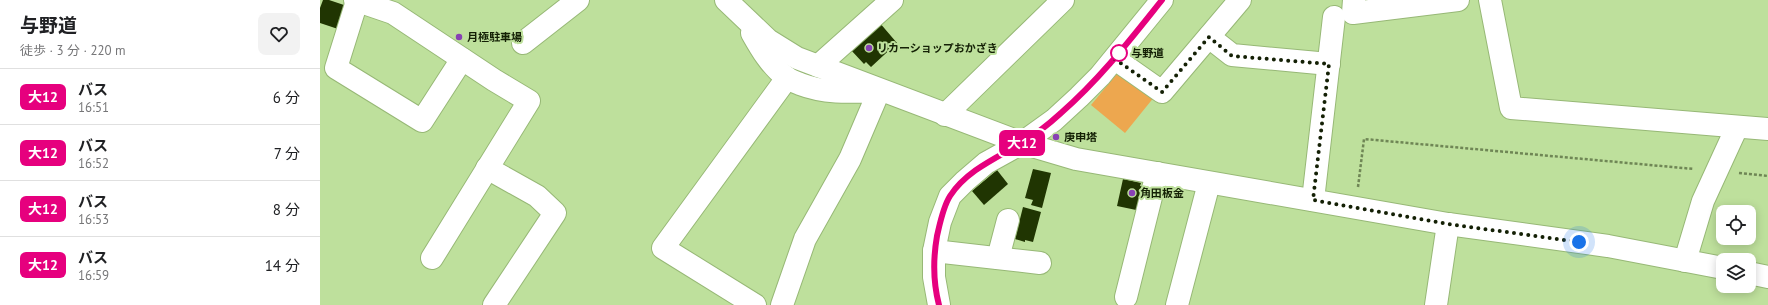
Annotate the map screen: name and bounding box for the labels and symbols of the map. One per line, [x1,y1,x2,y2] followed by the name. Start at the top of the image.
[467,30,522,44] place label: 月極駐車場
[454,32,464,42] marker: 月極駐車場
[877,41,998,55] place label: リカーショップおかざき
[864,43,874,53] marker: リカーショップおかざき
[1110,44,1128,62] marker: 与野道
[1131,46,1164,60] place label: 与野道
[999,130,1045,156] line badge: 大12
[1064,130,1097,144] place label: 庚申塔
[1051,132,1061,142] marker: 庚申塔
[1140,186,1184,200] place label: 角田板金
[1127,188,1137,198] marker: 角田板金
[1569,232,1589,252] your location

